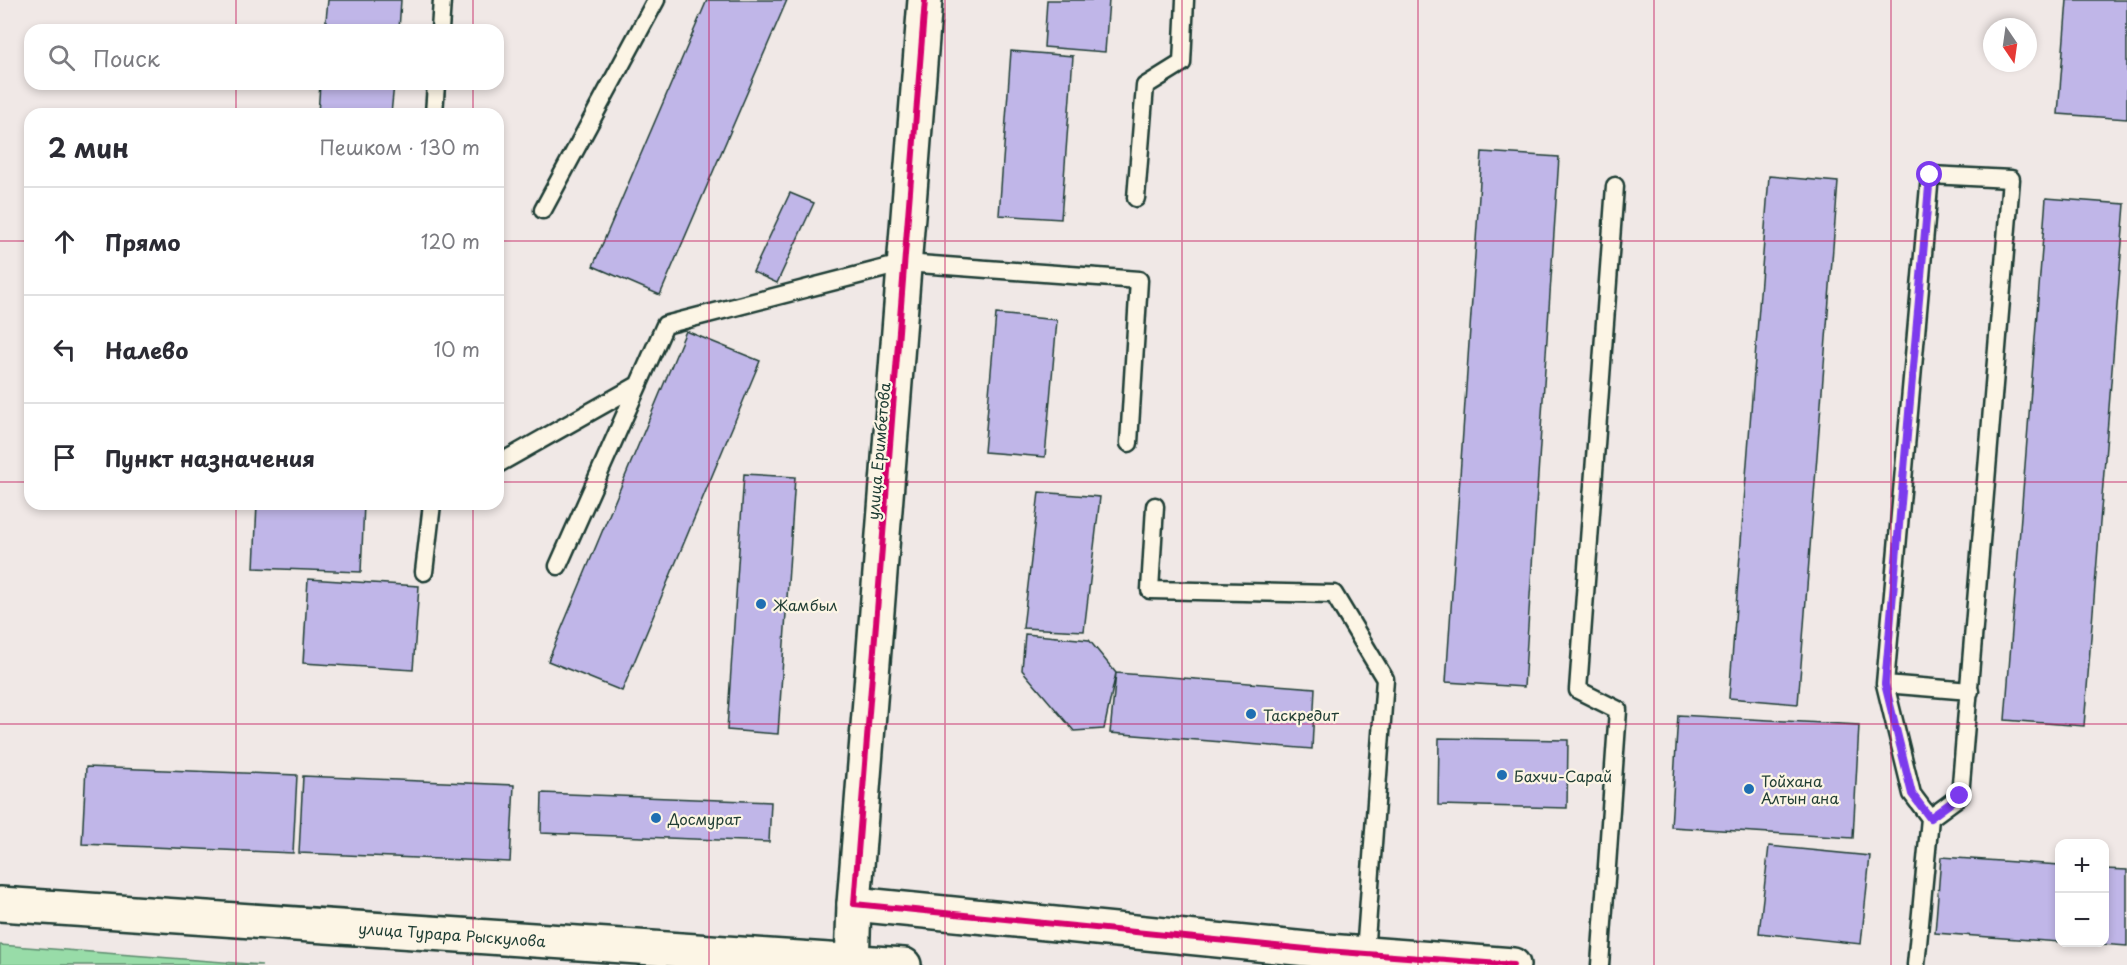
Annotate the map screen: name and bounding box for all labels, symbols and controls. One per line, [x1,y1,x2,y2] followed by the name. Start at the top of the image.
[1983,18,2037,72] north arrow
[24,24,504,90] search box
[45,41,78,74] icon: search
[93,41,160,74] text: Поиск
[48,128,129,167] text: 2 мин
[319,132,480,162] text: Пешком · 130 m
[1916,161,1942,187] route start
[48,225,81,258] icon: ahead
[105,225,180,258] text: Прямо
[421,226,480,256] text: 120 m
[48,333,81,366] icon: left
[105,333,188,366] text: Налево
[433,334,480,364] text: 10 m
[861,381,896,521] street label: улица Еримбетова
[48,441,81,474] icon: arrive
[105,441,315,474] text: Пункт назначения
[773,593,837,616] place label: Жамбыл
[754,597,768,611] marker: Жамбыл
[1263,703,1339,726] place label: Таскредит
[1244,707,1258,721] marker: Таскредит
[1514,764,1612,787] place label: Бахчи-Сарай
[1495,768,1509,782] marker: Бахчи-Сарай
[1761,769,1839,809] place label: Тойхана Алтын ана
[1742,782,1756,796] marker: Тойхана Алтын ана
[1946,782,1972,808] route end
[667,807,741,830] place label: Досмурат
[649,811,663,825] marker: Досмурат
[2055,839,2109,947] map controls
[2055,839,2109,893] button: +
[2055,893,2109,947] button: −
[358,916,547,952] street label: улица Турара Рыскулова

